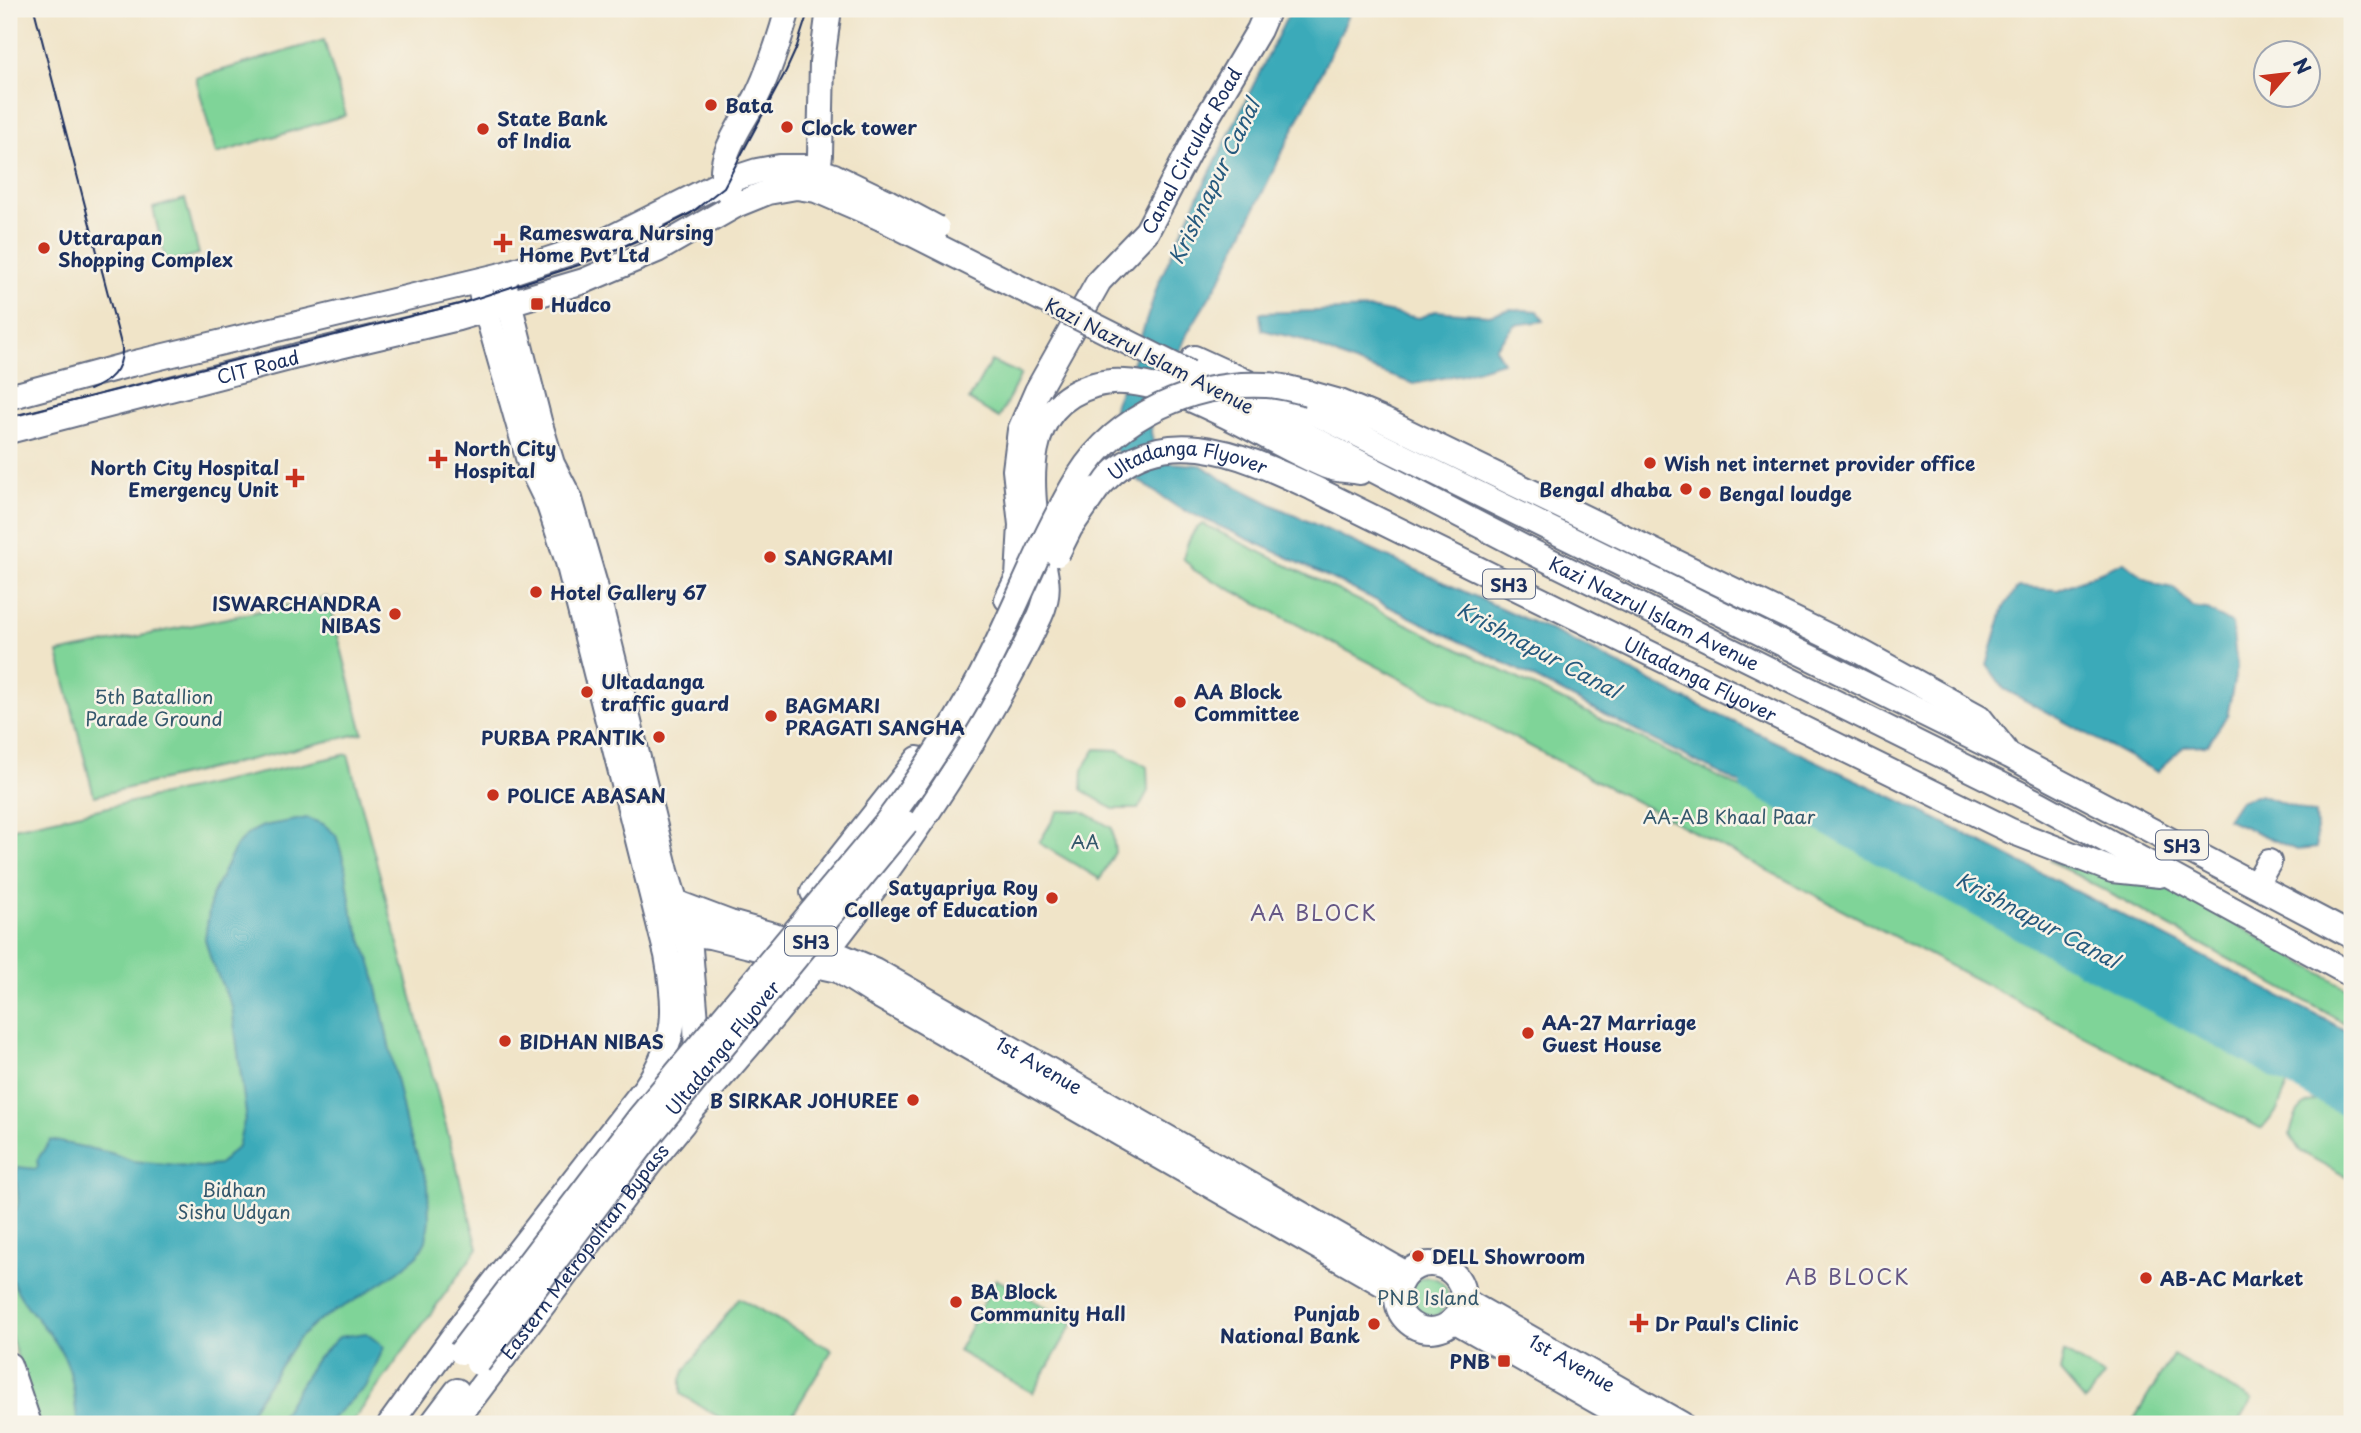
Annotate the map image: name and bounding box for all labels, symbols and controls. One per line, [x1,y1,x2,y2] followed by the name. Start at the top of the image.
[2252,38,2322,108] north arrow
[2287,52,2319,79] text: N
[1134,62,1248,239] street label: Canal Circular Road
[1159,90,1268,269] water label: Krishnapur Canal
[725,91,773,119] place label: Bata
[703,97,719,113] marker: Bata
[497,104,608,154] place label: State Bank of India
[801,113,917,141] place label: Clock tower
[779,119,795,135] marker: Clock tower
[475,121,491,137] marker: State Bank of India
[519,218,714,268] place label: Rameswara Nursing Home Pvt Ltd
[58,223,233,273] place label: Uttarapan Shopping Complex
[493,233,513,253] marker: Rameswara Nursing Home Pvt Ltd
[36,240,52,256] marker: Uttarapan Shopping Complex
[551,290,611,318] place label: Hudco
[1041,290,1259,420] street label: Kazi Nazrul Islam Avenue
[529,296,545,312] marker: Hudco
[213,342,302,390] street label: CIT Road
[1101,433,1272,486] street label: Ultadanga Flyover
[454,434,556,484] place label: North City Hospital
[428,449,448,469] marker: North City Hospital
[1664,449,1975,477] place label: Wish net internet provider office
[90,453,279,503] place label: North City Hospital Emergency Unit
[1642,455,1658,471] marker: Wish net internet provider office
[285,468,305,488] marker: North City Hospital Emergency Unit
[1539,475,1673,503] place label: Bengal dhaba
[1719,479,1852,507] place label: Bengal loudge
[1678,481,1694,497] marker: Bengal dhaba
[1697,485,1713,501] marker: Bengal loudge
[784,543,893,571] place label: SANGRAMI
[762,549,778,565] marker: SANGRAMI
[1545,549,1764,677] street label: Kazi Nazrul Islam Avenue
[1483,570,1535,598] road number: SH3
[550,578,706,606] place label: Hotel Gallery 67
[528,584,544,600] marker: Hotel Gallery 67
[212,589,381,639] place label: ISWARCHANDRA NIBAS
[1452,593,1629,707] water label: Krishnapur Canal
[387,606,403,622] marker: ISWARCHANDRA NIBAS
[1619,629,1782,728] street label: Ultadanga Flyover
[601,667,729,717] place label: Ultadanga traffic guard
[1194,677,1300,727] place label: AA Block Committee
[85,682,223,732] park label: 5th Batallion Parade Ground
[579,684,595,700] marker: Ultadanga traffic guard
[785,691,965,741] place label: BAGMARI PRAGATI SANGHA
[1172,694,1188,710] marker: AA Block Committee
[763,708,779,724] marker: BAGMARI PRAGATI SANGHA
[481,723,645,751] place label: PURBA PRANTIK
[651,729,667,745] marker: PURBA PRANTIK
[507,781,666,809] place label: POLICE ABASAN
[485,787,501,803] marker: POLICE ABASAN
[1643,802,1815,830] park label: AA-AB Khaal Paar
[1071,827,1099,855] park label: AA
[2156,830,2208,860] road number: SH3
[1951,863,2128,977] water label: Krishnapur Canal
[844,873,1038,923] place label: Satyapriya Roy College of Education
[1044,890,1060,906] marker: Satyapriya Roy College of Education
[1250,896,1378,928] district label: AA BLOCK
[785,926,837,956] road number: SH3
[658,974,786,1121] street label: Ultadanga Flyover
[1542,1008,1696,1058] place label: AA-27 Marriage Guest House
[1520,1025,1536,1041] marker: AA-27 Marriage Guest House
[519,1027,664,1055] place label: BIDHAN NIBAS
[991,1029,1088,1100] street label: 1st Avenue
[497,1033,513,1049] marker: BIDHAN NIBAS
[710,1086,899,1114] place label: B SIRKAR JOHUREE
[905,1092,921,1108] marker: B SIRKAR JOHUREE
[493,1137,675,1365] street label: Eastern Metropolitan Bypass
[177,1175,291,1225] park label: Bidhan Sishu Udyan
[1432,1242,1585,1270] place label: DELL Showroom
[1410,1248,1426,1264] marker: DELL Showroom
[1785,1260,1911,1292] district label: AB BLOCK
[2160,1264,2303,1292] place label: AB-AC Market
[2138,1270,2154,1286] marker: AB-AC Market
[970,1277,1125,1327] place label: BA Block Community Hall
[1377,1283,1480,1311] park label: PNB Island
[948,1294,964,1310] marker: BA Block Community Hall
[1220,1299,1360,1349] place label: Punjab National Bank
[1655,1309,1799,1337] place label: Dr Paul's Clinic
[1629,1313,1649,1333] marker: Dr Paul's Clinic
[1366,1316,1382,1332] marker: Punjab National Bank
[1524,1326,1621,1398] street label: 1st Avenue
[1450,1347,1490,1375] place label: PNB
[1496,1353,1512,1369] marker: PNB

